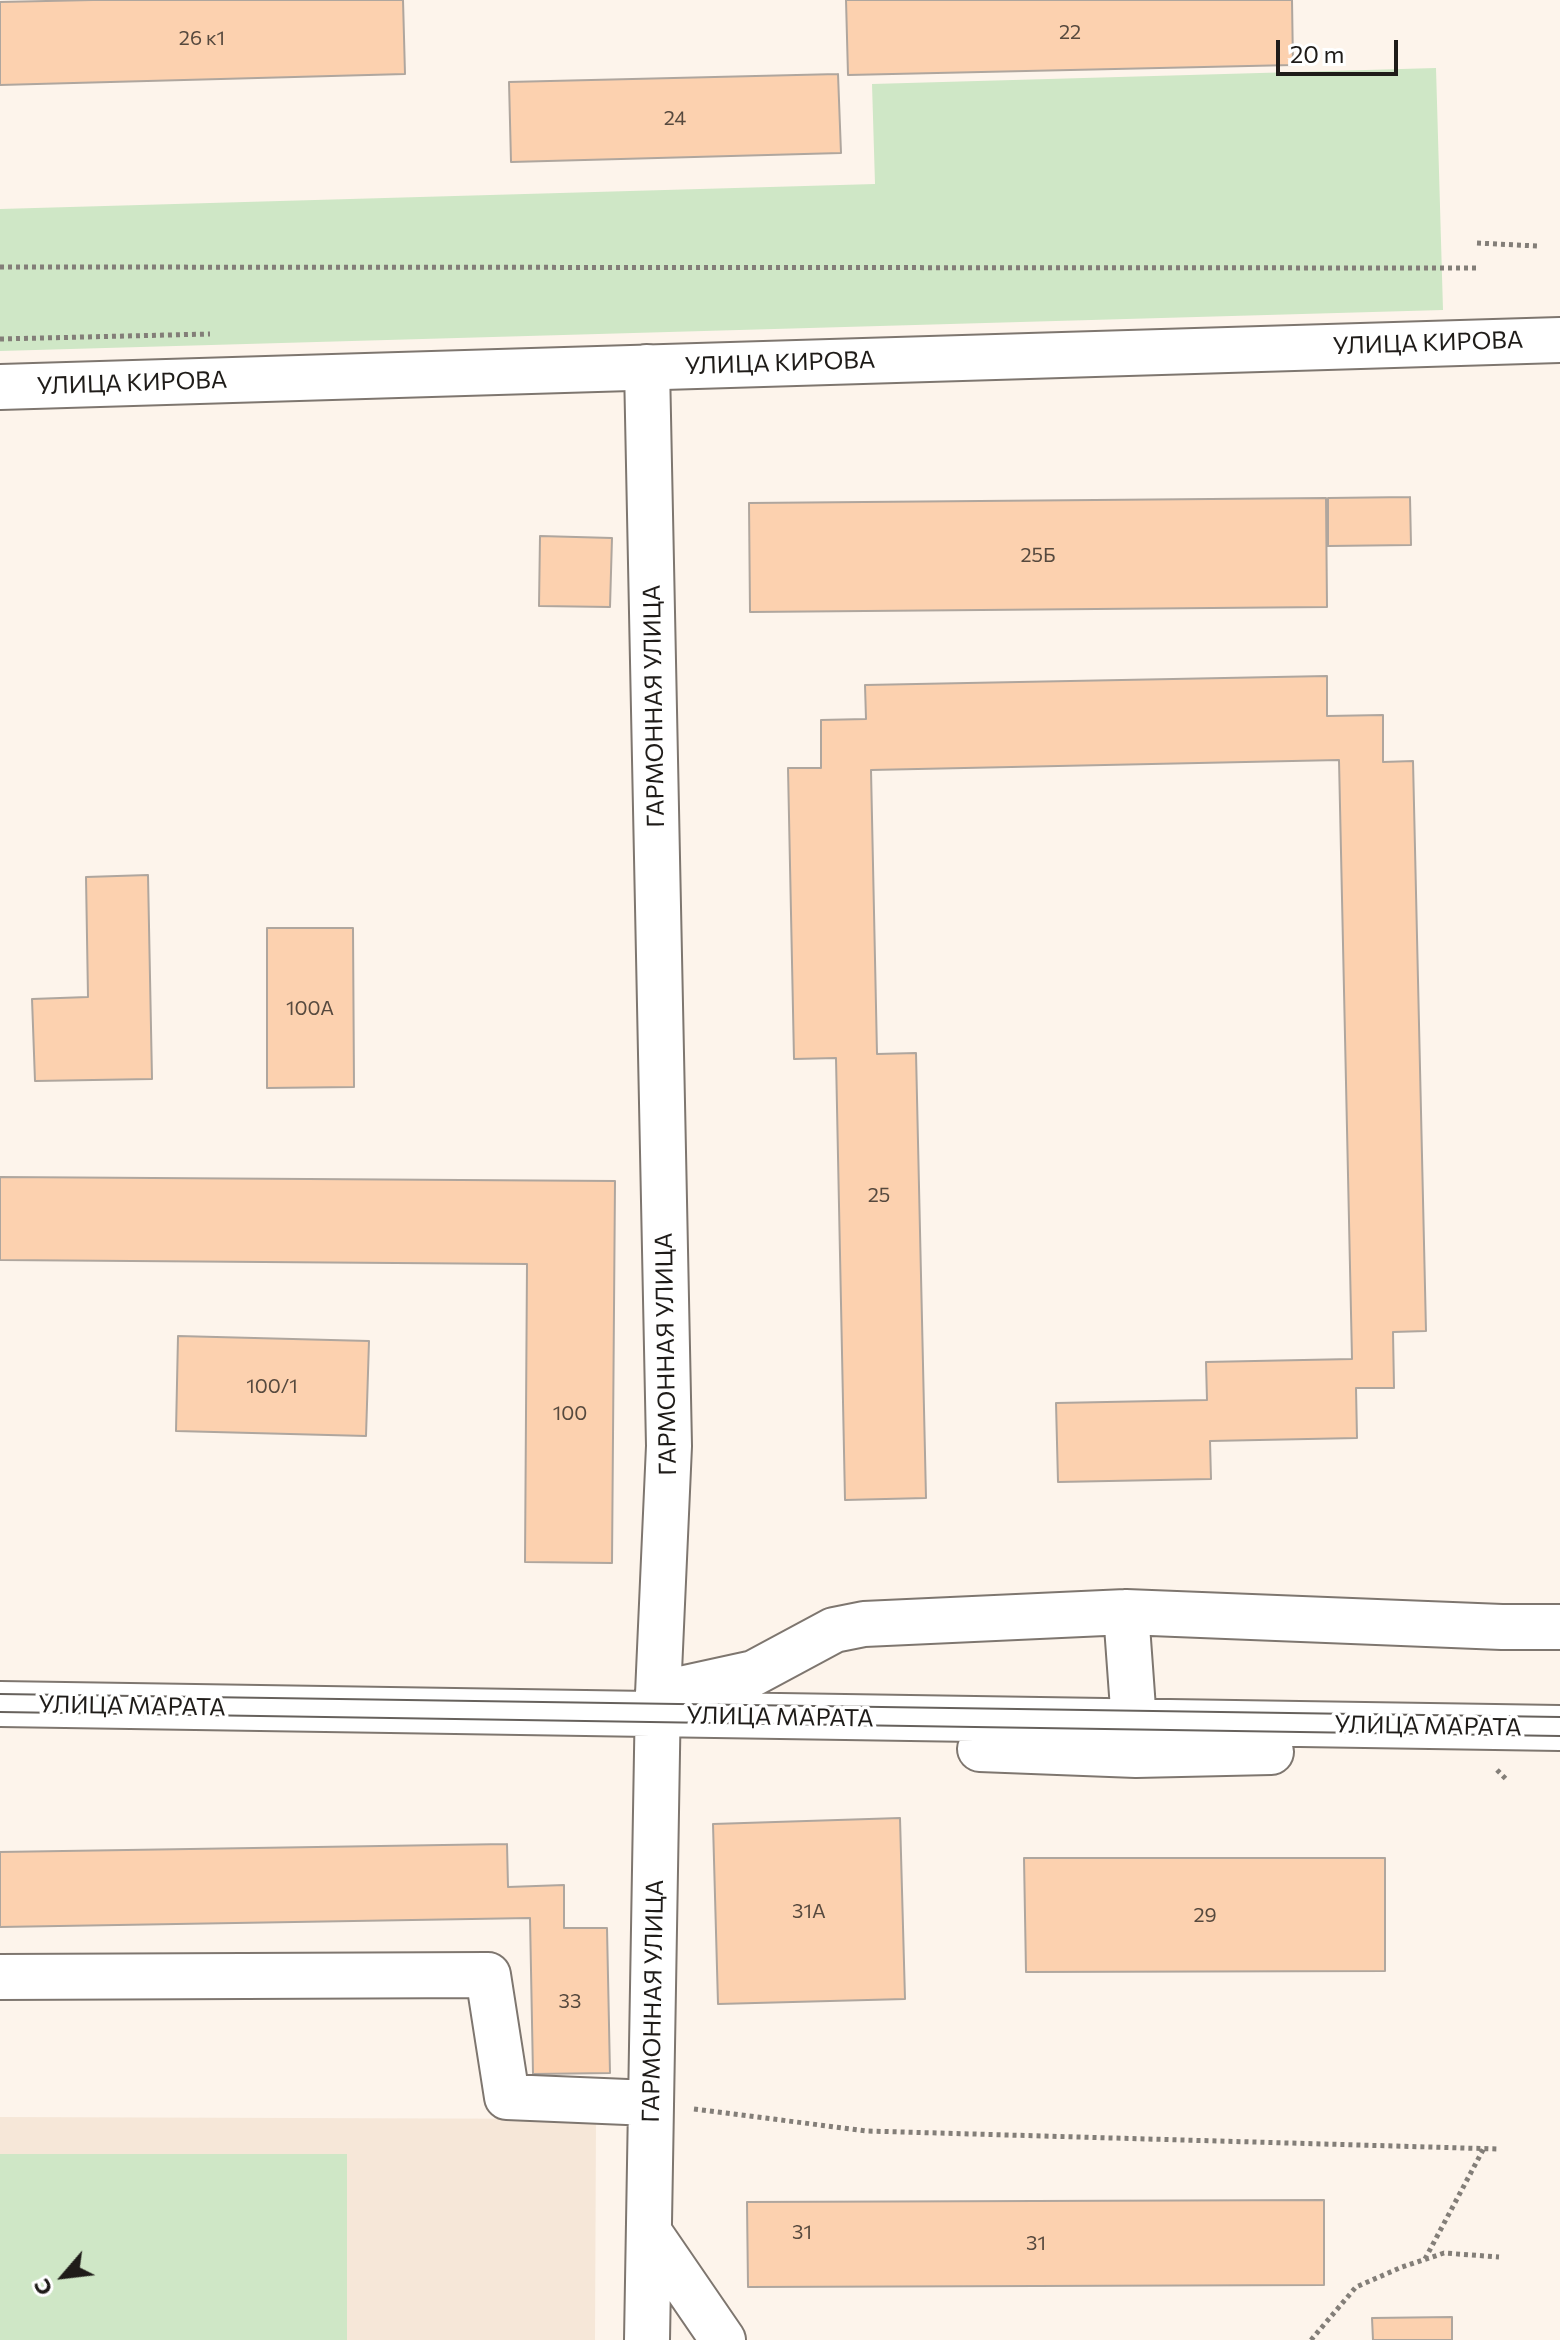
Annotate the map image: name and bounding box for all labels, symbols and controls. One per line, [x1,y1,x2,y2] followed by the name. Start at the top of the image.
[1059,20,1081,44] house number: 22
[1280,24,1402,74] scale bar
[179,26,225,50] house number: 26 к1
[1290,39,1344,68] text: 20 m
[664,106,686,130] house number: 24
[1332,325,1524,361] street label: УЛИЦА КИРОВА
[684,345,876,381] street label: УЛИЦА КИРОВА
[36,365,228,401] street label: УЛИЦА КИРОВА
[1020,543,1056,567] house number: 25Б
[637,584,671,828] street label: ГАРМОННАЯ УЛИЦА
[286,996,334,1020] house number: 100А
[868,1183,890,1207] house number: 25
[649,1232,683,1476] street label: ГАРМОННАЯ УЛИЦА
[246,1374,298,1398] house number: 100/1
[553,1401,587,1425] house number: 100
[38,1690,226,1722] street label: УЛИЦА МАРАТА
[686,1701,874,1733] street label: УЛИЦА МАРАТА
[1334,1710,1522,1742] street label: УЛИЦА МАРАТА
[636,1879,670,2123] street label: ГАРМОННАЯ УЛИЦА
[792,1899,826,1923] house number: 31А
[1193,1903,1217,1927] house number: 29
[559,1989,581,2013] house number: 33
[792,2220,812,2244] house number: 31
[1026,2231,1046,2255] house number: 31
[24,2236,104,2316] north arrow
[27,2275,58,2300] text: С

